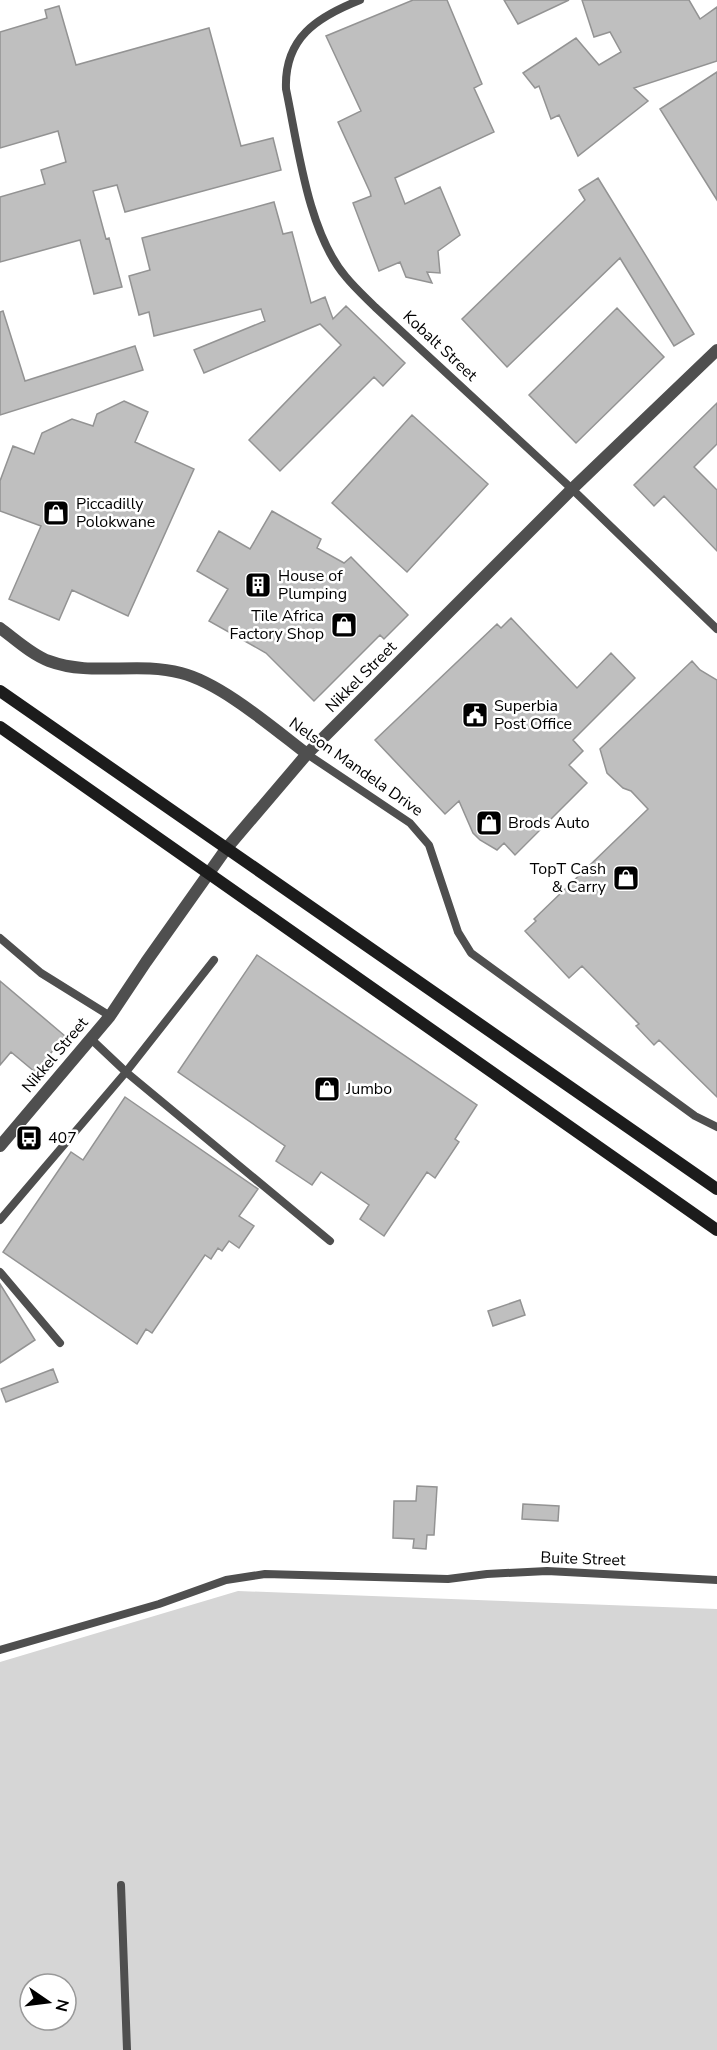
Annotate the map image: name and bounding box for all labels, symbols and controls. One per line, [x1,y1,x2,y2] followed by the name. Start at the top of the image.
[398,306,482,387] street label: Kobalt Street
[76,493,155,533] place label: Piccadilly Polokwane
[41,498,71,528] shop icon: Piccadilly Polokwane
[278,565,347,605] place label: House of Plumping
[243,570,273,600] building icon: House of Plumping
[230,605,324,645] place label: Tile Africa Factory Shop
[329,610,359,640] shop icon: Tile Africa Factory Shop
[321,636,402,717] street label: Nikkel Street
[494,695,572,735] place label: Superbia Post Office
[460,700,490,730] public building icon: Superbia Post Office
[284,712,428,822] street label: Nelson Mandela Drive
[474,808,504,838] shop icon: Brods Auto
[508,812,590,834] place label: Brods Auto
[530,858,607,898] place label: TopT Cash & Carry
[611,863,641,893] shop icon: TopT Cash & Carry
[17,1012,93,1097] street label: Nikkel Street
[312,1074,342,1104] shop icon: Jumbo
[345,1078,392,1100] place label: Jumbo
[14,1123,44,1153] bus stop icon: 407
[48,1127,77,1149] place label: 407
[540,1547,626,1571] street label: Buite Street
[18,1972,78,2032] north arrow
[49,1997,74,2014] text: N

